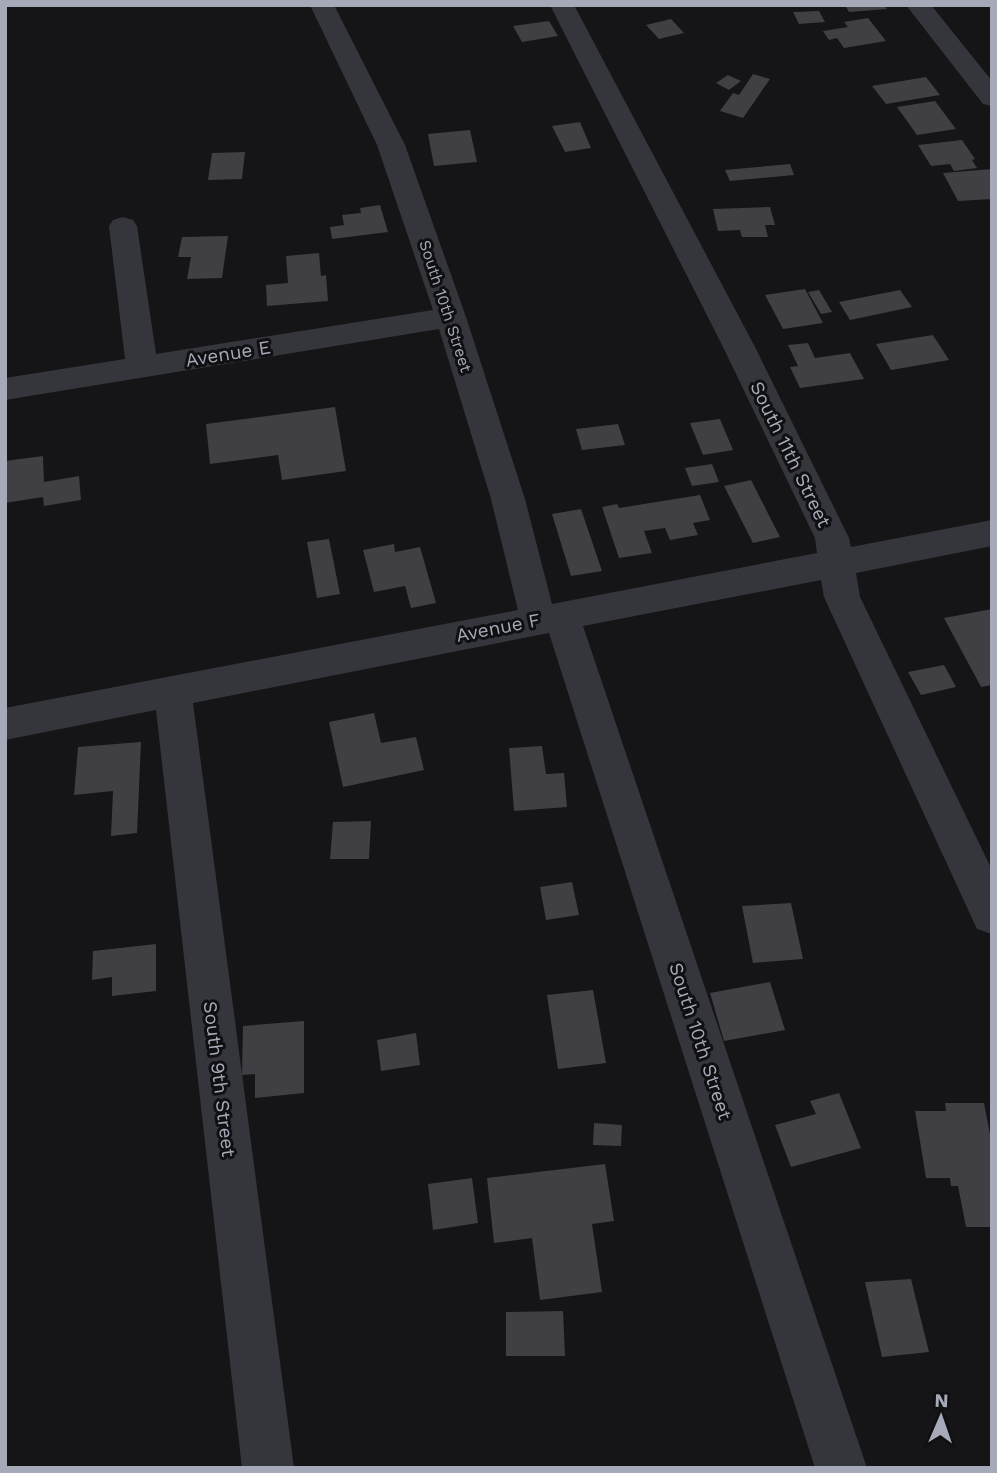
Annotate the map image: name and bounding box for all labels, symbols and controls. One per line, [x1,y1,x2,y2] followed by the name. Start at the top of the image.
[415,238,476,375] street label: South 10th Street
[184,335,272,372] street label: Avenue E
[745,378,836,531] street label: South 11th Street
[454,608,542,647] street label: Avenue F
[664,960,737,1123] street label: South 10th Street
[199,1000,240,1158] street label: South 9th Street
[906,1382,976,1452] north arrow
[934,1389,949,1412] text: N

